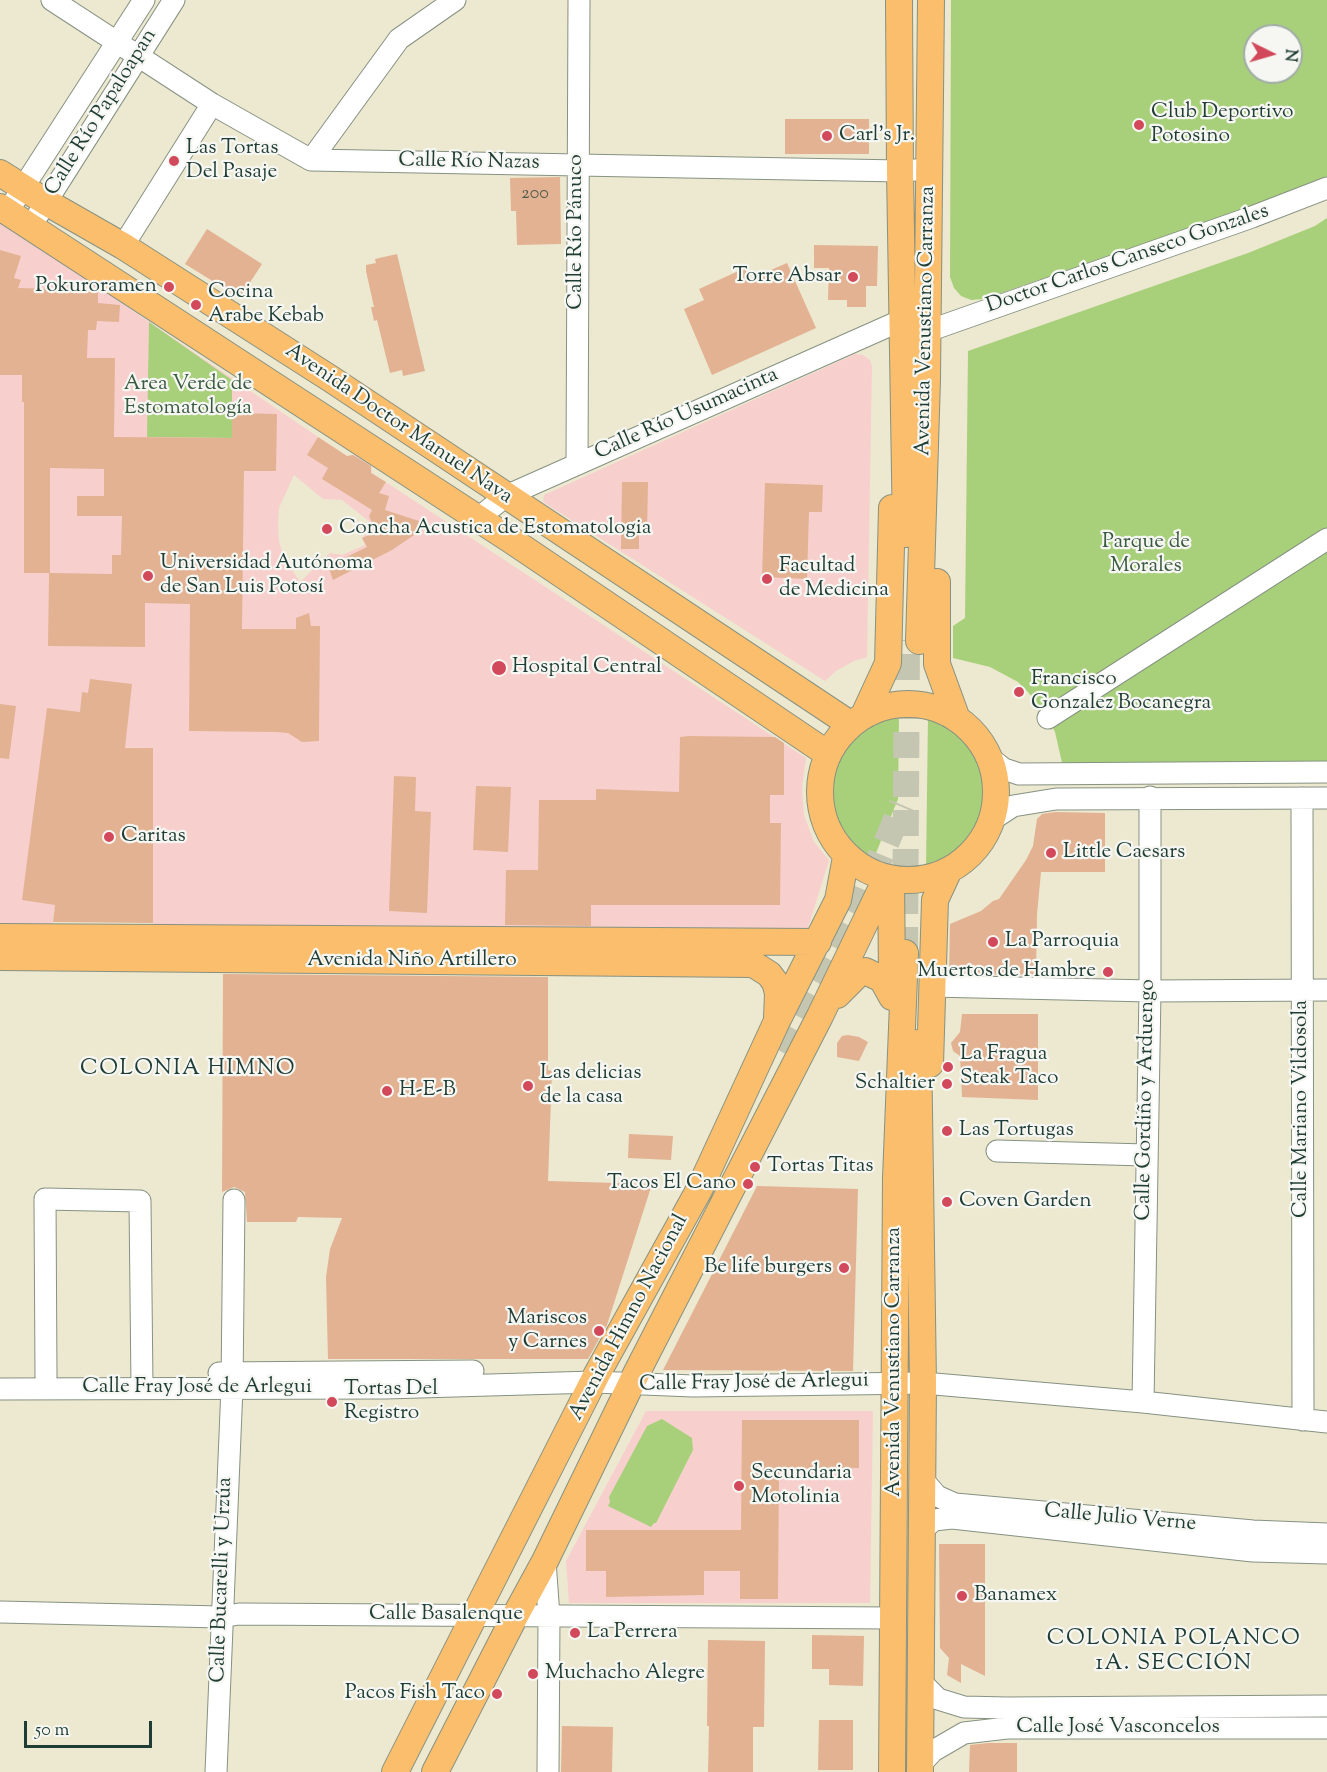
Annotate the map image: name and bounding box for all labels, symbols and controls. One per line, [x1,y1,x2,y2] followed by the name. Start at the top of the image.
[1243,24,1303,84] north arrow
[41,25,163,201] street label: Calle Río Papaloapan
[1277,48,1301,63] text: N
[1151,100,1294,150] place label: Club Deportivo Potosino
[1132,118,1146,132] marker: Club Deportivo Potosino
[839,123,915,149] place label: Carl's Jr.
[820,129,834,143] marker: Carl's Jr.
[186,136,278,186] place label: Las Tortas Del Pasaje
[398,149,540,177] street label: Calle Río Nazas
[167,154,181,168] marker: Las Tortas Del Pasaje
[564,154,590,310] street label: Calle Río Pánuco
[521,184,549,206] house number: 200
[912,186,942,456] street label: Avenida Venustiano Carranza
[984,200,1272,320] street label: Doctor Carlos Canseco Gonzales
[733,264,841,290] place label: Torre Absar
[846,270,860,284] marker: Torre Absar
[35,274,157,300] place label: Pokuroramen
[162,280,176,294] marker: Pokuroramen
[208,280,324,330] place label: Cocina Arabe Kebab
[189,298,203,312] marker: Cocina Arabe Kebab
[279,339,517,511] street label: Avenida Doctor Manuel Nava
[592,363,782,467] street label: Calle Río Usumacinta
[124,372,252,422] park label: Area Verde de Estomatología
[339,516,651,542] place label: Concha Acustica de Estomatologia
[320,522,334,536] marker: Concha Acustica de Estomatologia
[1102,530,1190,580] park label: Parque de Morales
[160,551,373,601] place label: Universidad Autónoma de San Luis Potosí
[779,554,889,604] place label: Facultad de Medicina
[141,569,155,583] marker: Universidad Autónoma de San Luis Potosí
[760,572,774,586] marker: Facultad de Medicina
[512,655,662,681] place label: Hospital Central
[490,659,508,677] marker: Hospital Central
[1031,667,1211,717] place label: Francisco Gonzalez Bocanegra
[1012,685,1026,699] marker: Francisco Gonzalez Bocanegra
[121,824,186,850] place label: Caritas
[102,830,116,844] marker: Caritas
[1063,840,1185,866] place label: Little Caesars
[1044,846,1058,860] marker: Little Caesars
[1005,929,1119,955] place label: La Parroquia
[986,935,1000,949] marker: La Parroquia
[307,948,517,974] street label: Avenida Niño Artillero
[917,959,1096,985] place label: Muertos de Hambre
[1101,965,1115,979] marker: Muertos de Hambre
[1132,979,1162,1221] street label: Calle Gordiño y Arduengo
[1289,1000,1315,1218] street label: Calle Mariano Vildosola
[960,1042,1058,1092] place label: La Fragua Steak Taco
[80,1057,296,1083] district label: COLONIA HIMNO
[941,1060,955,1074] marker: La Fragua Steak Taco
[540,1061,642,1111] place label: Las delicias de la casa
[855,1071,935,1097] place label: Schaltier
[940,1077,954,1091] marker: Schaltier
[399,1078,456,1104] place label: H-E-B
[521,1079,535,1093] marker: Las delicias de la casa
[380,1084,394,1098] marker: H-E-B
[959,1118,1074,1144] place label: Las Tortugas
[940,1124,954,1138] marker: Las Tortugas
[767,1154,874,1180] place label: Tortas Titas
[748,1160,762,1174] marker: Tortas Titas
[607,1171,736,1197] place label: Tacos El Cano
[741,1177,755,1191] marker: Tacos El Cano
[959,1189,1092,1215] place label: Coven Garden
[940,1195,954,1209] marker: Coven Garden
[565,1211,695,1425] street label: Avenida Himno Nacional
[882,1227,908,1497] street label: Avenida Venustiano Carranza
[704,1255,832,1281] place label: Be life burgers
[837,1261,851,1275] marker: Be life burgers
[507,1306,587,1356] place label: Mariscos y Carnes
[592,1324,606,1338] marker: Mariscos y Carnes
[639,1369,869,1399] street label: Calle Fray José de Arlegui
[82,1375,312,1401] street label: Calle Fray José de Arlegui
[344,1377,438,1427] place label: Tortas Del Registro
[325,1395,339,1409] marker: Tortas Del Registro
[751,1461,852,1511] place label: Secundaria Motolinia
[207,1477,239,1683] street label: Calle Bucarelli y Urzúa
[732,1479,746,1493] marker: Secundaria Motolinia
[1043,1500,1197,1538] street label: Calle Julio Verne
[974,1583,1057,1609] place label: Banamex
[955,1589,969,1603] marker: Banamex
[369,1602,523,1628] street label: Calle Basalenque
[587,1620,678,1646] place label: La Perrera
[568,1626,582,1640] marker: La Perrera
[1047,1627,1301,1678] district label: COLONIA POLANCO 1A. SECCIÓN
[545,1661,705,1687] place label: Muchacho Alegre
[526,1667,540,1681] marker: Muchacho Alegre
[345,1681,485,1707] place label: Pacos Fish Taco
[490,1687,504,1701] marker: Pacos Fish Taco
[27,1709,154,1747] scale bar
[1016,1715,1220,1741] street label: Calle José Vasconcelos
[35,1718,69,1744] text: 50 m

